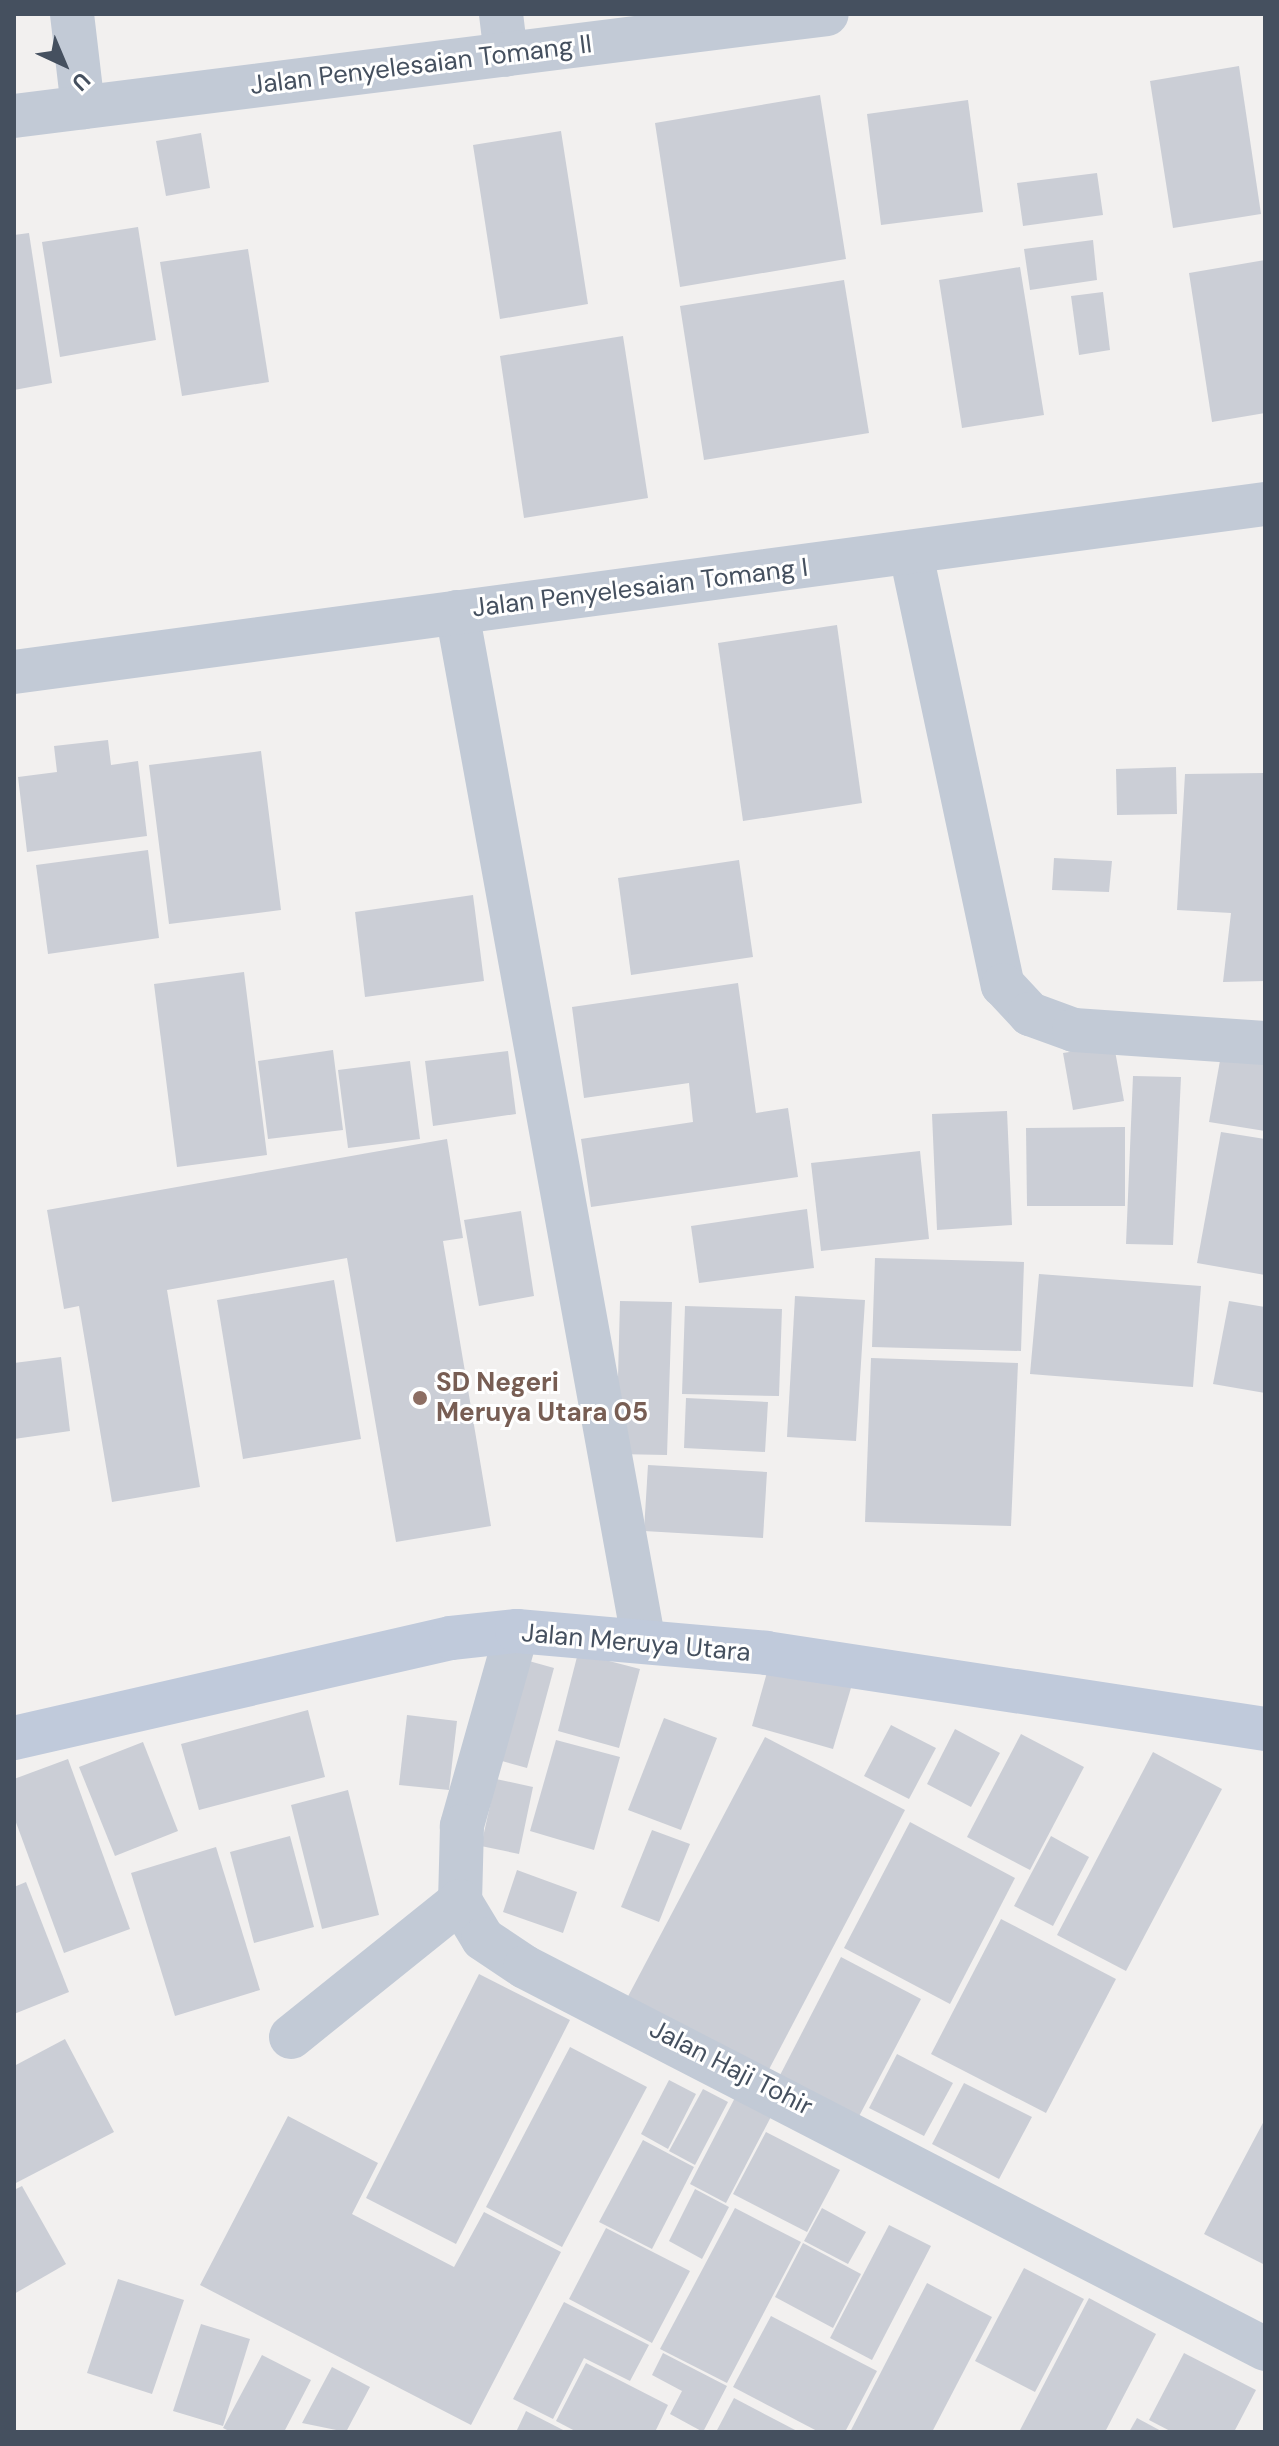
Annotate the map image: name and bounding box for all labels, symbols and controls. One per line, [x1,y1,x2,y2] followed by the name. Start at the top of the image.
[24,24,104,104] north arrow
[248,29,594,101] street label: Jalan Penyelesaian Tomang II
[66,66,97,97] text: U
[470,552,810,624] street label: Jalan Penyelesaian Tomang I
[436,1367,648,1428] place label: SD Negeri Meruya Utara 05
[411,1389,429,1407] marker: SD Negeri Meruya Utara 05
[520,1617,752,1669] street label: Jalan Meruya Utara
[644,2014,818,2122] street label: Jalan Haji Tohir

